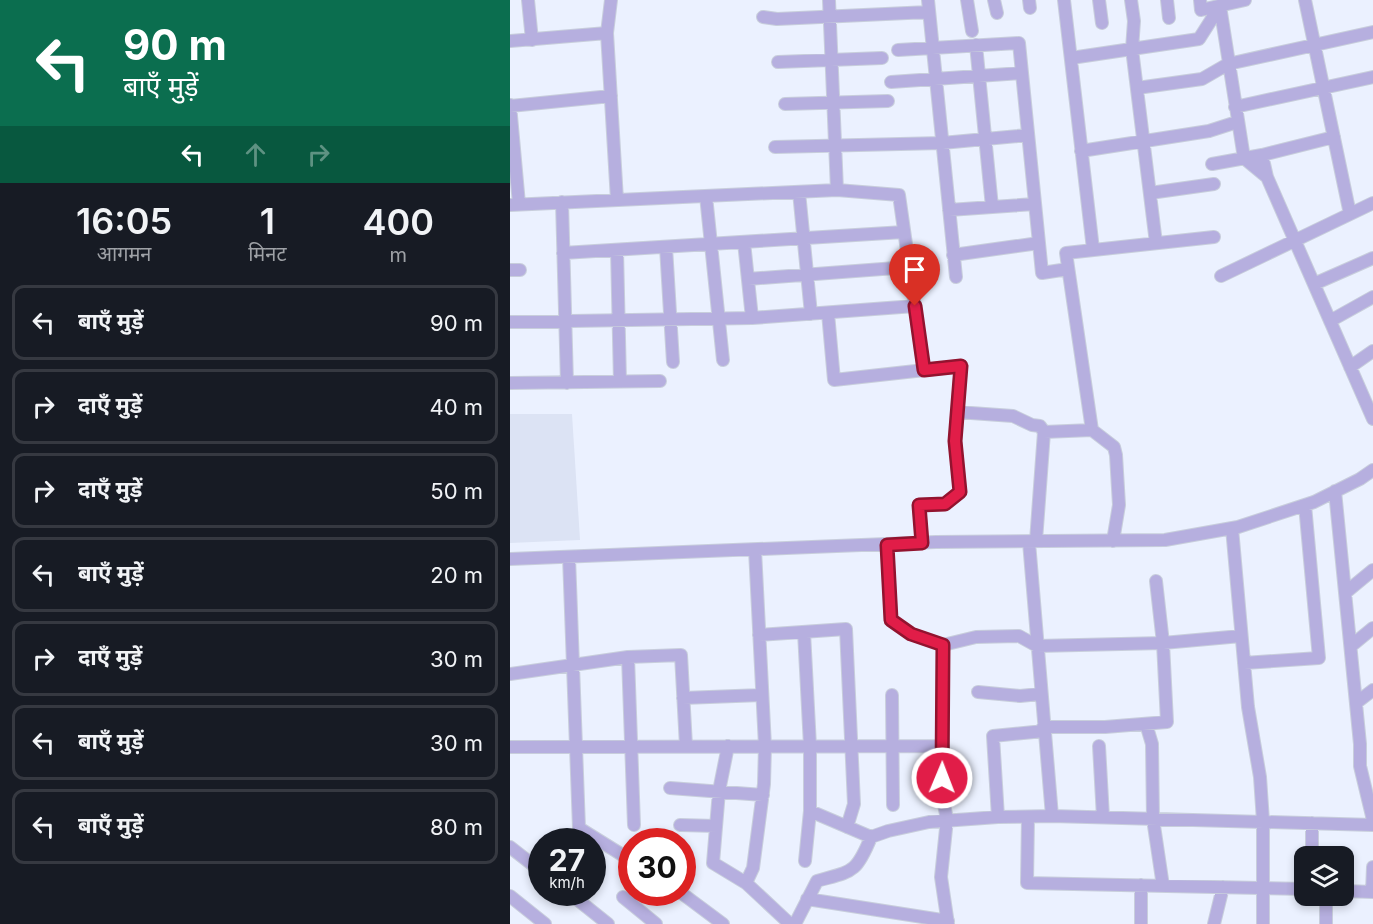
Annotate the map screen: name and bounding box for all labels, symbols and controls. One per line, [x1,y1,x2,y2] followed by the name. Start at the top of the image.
[123,19,227,70] text: 90 m
[24,24,102,102] icon: left
[123,70,199,103] text: बाएँ मुड़ें
[176,138,209,171] icon: left
[239,138,272,171] icon: ahead
[302,138,335,171] icon: right
[76,199,172,243] text: 16:05
[260,199,275,243] text: 1
[363,200,434,244] text: 400
[97,242,151,266] text: आगमन
[248,242,286,266] text: मिनट
[389,243,407,267] text: m
[889,244,940,306] pin
[898,253,931,286] icon: arrive
[27,306,60,339] icon: left
[78,308,144,334] text: बाएँ मुड़ें
[430,310,483,336] text: 90 m
[27,390,60,423] icon: right
[78,392,142,418] text: दाएँ मुड़ें
[429,394,483,420] text: 40 m
[27,474,60,507] icon: right
[78,476,142,502] text: दाएँ मुड़ें
[430,478,483,504] text: 50 m
[27,558,60,591] icon: left
[78,560,144,586] text: बाएँ मुड़ें
[430,562,483,588] text: 20 m
[27,642,60,675] icon: right
[78,644,142,670] text: दाएँ मुड़ें
[430,646,483,672] text: 30 m
[27,726,60,759] icon: left
[78,728,144,754] text: बाएँ मुड़ें
[430,730,483,756] text: 30 m
[910,746,974,810] position arrow
[27,810,60,843] icon: left
[78,812,144,838] text: बाएँ मुड़ें
[430,814,483,840] text: 80 m
[618,828,696,906] speed limit sign: 30
[549,842,585,878] text: 27
[1294,846,1354,906] map controls
[1294,846,1354,906] button: layers
[549,873,585,892] text: km/h

